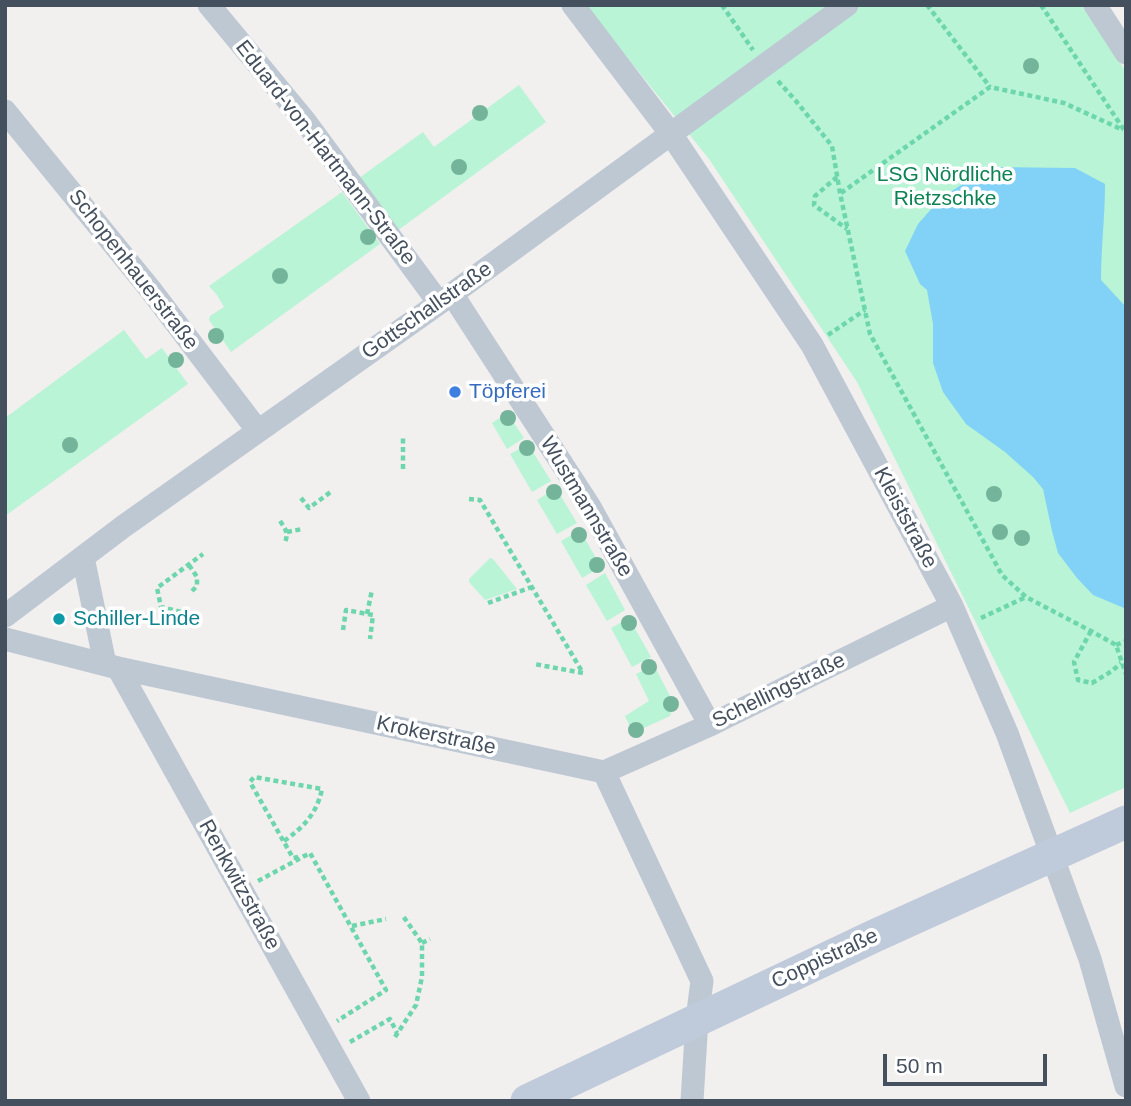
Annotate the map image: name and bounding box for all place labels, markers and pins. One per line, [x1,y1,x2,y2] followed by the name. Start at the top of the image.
[469,379,546,405] place label: Töpferei
[447,384,463,400] marker: Töpferei
[73,606,200,632] place label: Schiller-Linde
[51,611,67,627] marker: Schiller-Linde

